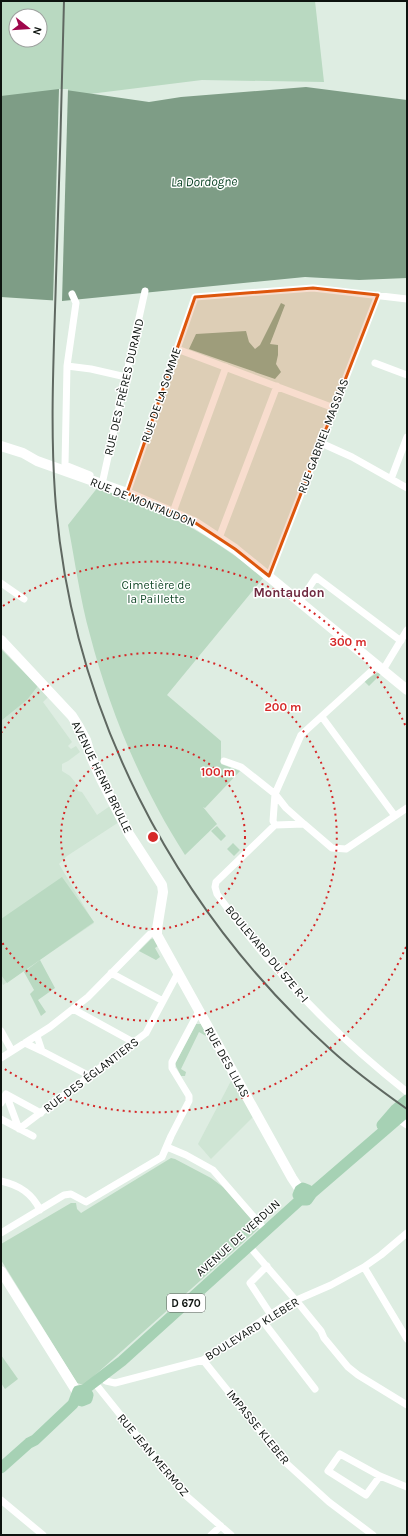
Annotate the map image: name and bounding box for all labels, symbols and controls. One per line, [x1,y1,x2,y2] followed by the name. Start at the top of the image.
[8,8,48,48] north arrow
[30,25,44,36] text: N
[171,173,237,190] water label: La Dordogne
[100,317,147,457] street label: RUE DES FRÈRES DURAND
[138,346,184,444] street label: RUE DE LA SOMME
[295,377,351,495] street label: RUE GABRIEL MASSIAS
[88,474,198,530] street label: RUE DE MONTAUDON
[121,578,191,606] park label: Cimetière de la Paillette
[253,585,325,600] district label: Montaudon
[329,635,367,649] text: 300 m
[265,700,301,714] text: 200 m
[69,719,135,835] street label: AVENUE HENRI BRULLE
[201,765,235,779] text: 100 m
[146,830,160,844] centre of rings
[222,903,312,1005] street label: BOULEVARD DU 57E R-I
[202,1024,252,1100] street label: RUE DES LILAS
[40,1034,141,1115] street label: RUE DES ÉGLANTIERS
[193,1197,283,1279] street label: AVENUE DE VERDUN
[167,1294,205,1312] road number: D 670
[203,1294,301,1364] street label: BOULEVARD KLEBER
[224,1387,292,1467] street label: IMPASSE KLEBER
[114,1411,192,1499] street label: RUE JEAN MERMOZ

